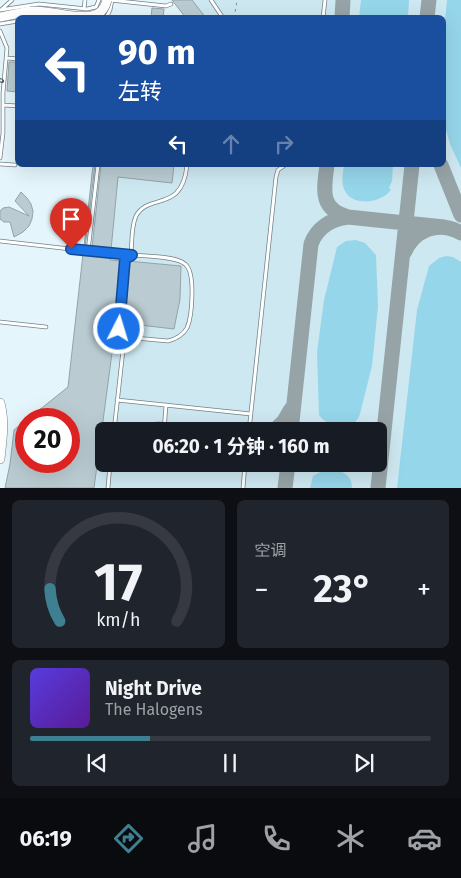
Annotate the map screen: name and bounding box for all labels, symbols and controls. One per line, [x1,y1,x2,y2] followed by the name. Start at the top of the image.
[118,31,196,73] text: 90 m
[35,35,100,100] icon: left
[118,78,162,105] text: 左转
[164,130,192,158] icon: left
[217,130,245,158] icon: ahead
[270,130,298,158] icon: right
[50,198,92,249] pin
[57,205,85,233] icon: arrive
[92,302,144,354] position arrow
[15,408,80,473] speed limit sign: 20
[153,435,330,458] text: 06:20 · 1 分钟 · 160 m
[255,541,287,560] text: 空调
[94,551,142,614] text: 17
[313,566,372,612] text: 23°
[255,573,269,606] text: −
[417,573,431,606] text: +
[96,609,140,631] text: km/h
[105,677,202,700] text: Night Drive
[105,700,203,719] text: The Halogens
[83,749,111,777] icon: previous
[216,749,244,777] icon: pause
[350,749,378,777] icon: next
[111,821,146,856] icon: directions
[185,821,220,856] icon: music
[259,821,294,856] icon: phone
[333,821,368,856] icon: climate
[407,821,442,856] icon: car
[19,825,72,852] text: 06:19

